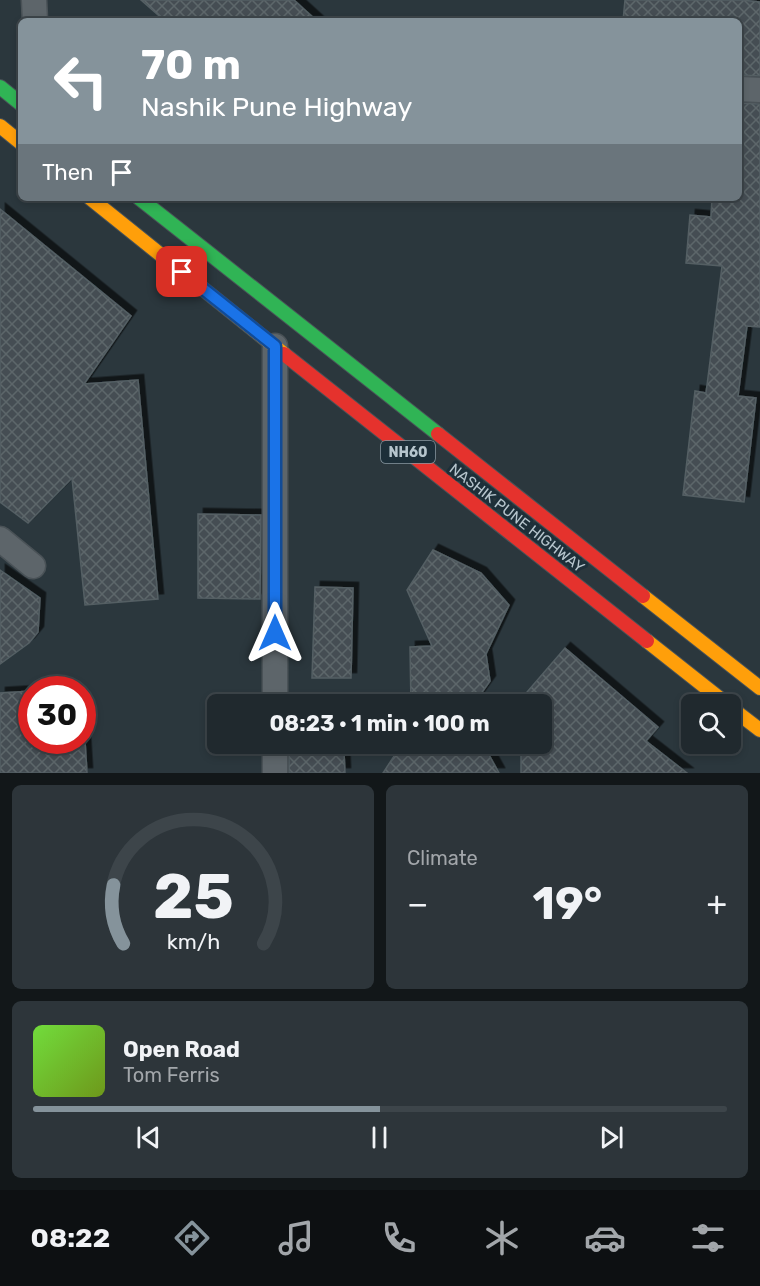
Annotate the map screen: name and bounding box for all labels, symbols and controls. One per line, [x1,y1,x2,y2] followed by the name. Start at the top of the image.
[141,40,241,90] text: 70 m
[42,42,120,120] icon: left
[141,91,412,123] text: Nashik Pune Highway
[105,156,138,189] icon: arrive
[42,159,93,186] text: Then
[156,246,207,297] pin
[165,255,198,288] icon: arrive
[381,441,435,463] road number: NH60
[446,460,588,576] street label: NASHIK PUNE HIGHWAY
[243,601,307,665] position arrow
[18,676,96,754] speed limit sign: 30
[681,694,741,754] map controls
[681,694,741,754] button: search
[269,710,490,737] text: 08:23 · 1 min · 100 m
[407,846,478,870] text: Climate
[153,860,233,934] text: 25
[533,877,602,930] text: 19°
[407,884,428,923] text: −
[706,884,727,923] text: +
[166,929,220,954] text: km/h
[123,1036,240,1063] text: Open Road
[123,1063,220,1087] text: Tom Ferris
[132,1121,165,1154] icon: previous
[363,1121,396,1154] icon: pause
[595,1121,628,1154] icon: next
[171,1217,213,1259] icon: directions
[275,1217,317,1259] icon: music
[378,1217,420,1259] icon: phone
[481,1217,523,1259] icon: climate
[584,1217,626,1259] icon: car
[687,1217,729,1259] icon: filters
[31,1222,110,1254] text: 08:22

